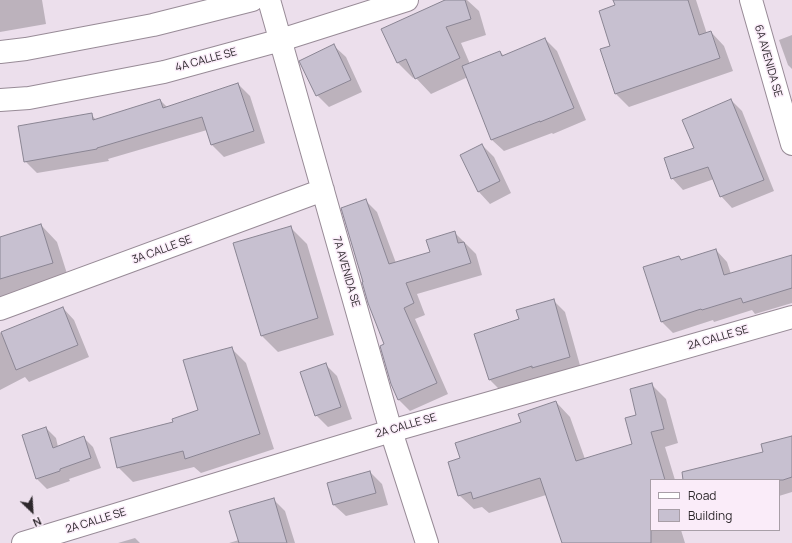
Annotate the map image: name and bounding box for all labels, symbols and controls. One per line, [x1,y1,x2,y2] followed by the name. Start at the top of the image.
[751,23,785,99] street label: 6A AVENIDA SE
[174,45,238,75] street label: 4A CALLE SE
[130,233,194,267] street label: 3A CALLE SE
[330,235,362,309] street label: 7A AVENIDA SE
[686,323,750,353] street label: 2A CALLE SE
[374,411,438,441] street label: 2A CALLE SE
[650,479,780,531] legend
[688,487,716,504] text: Road
[12,491,52,531] north arrow
[64,506,128,536] street label: 2A CALLE SE
[688,507,732,524] text: Building
[31,514,44,531] text: N

